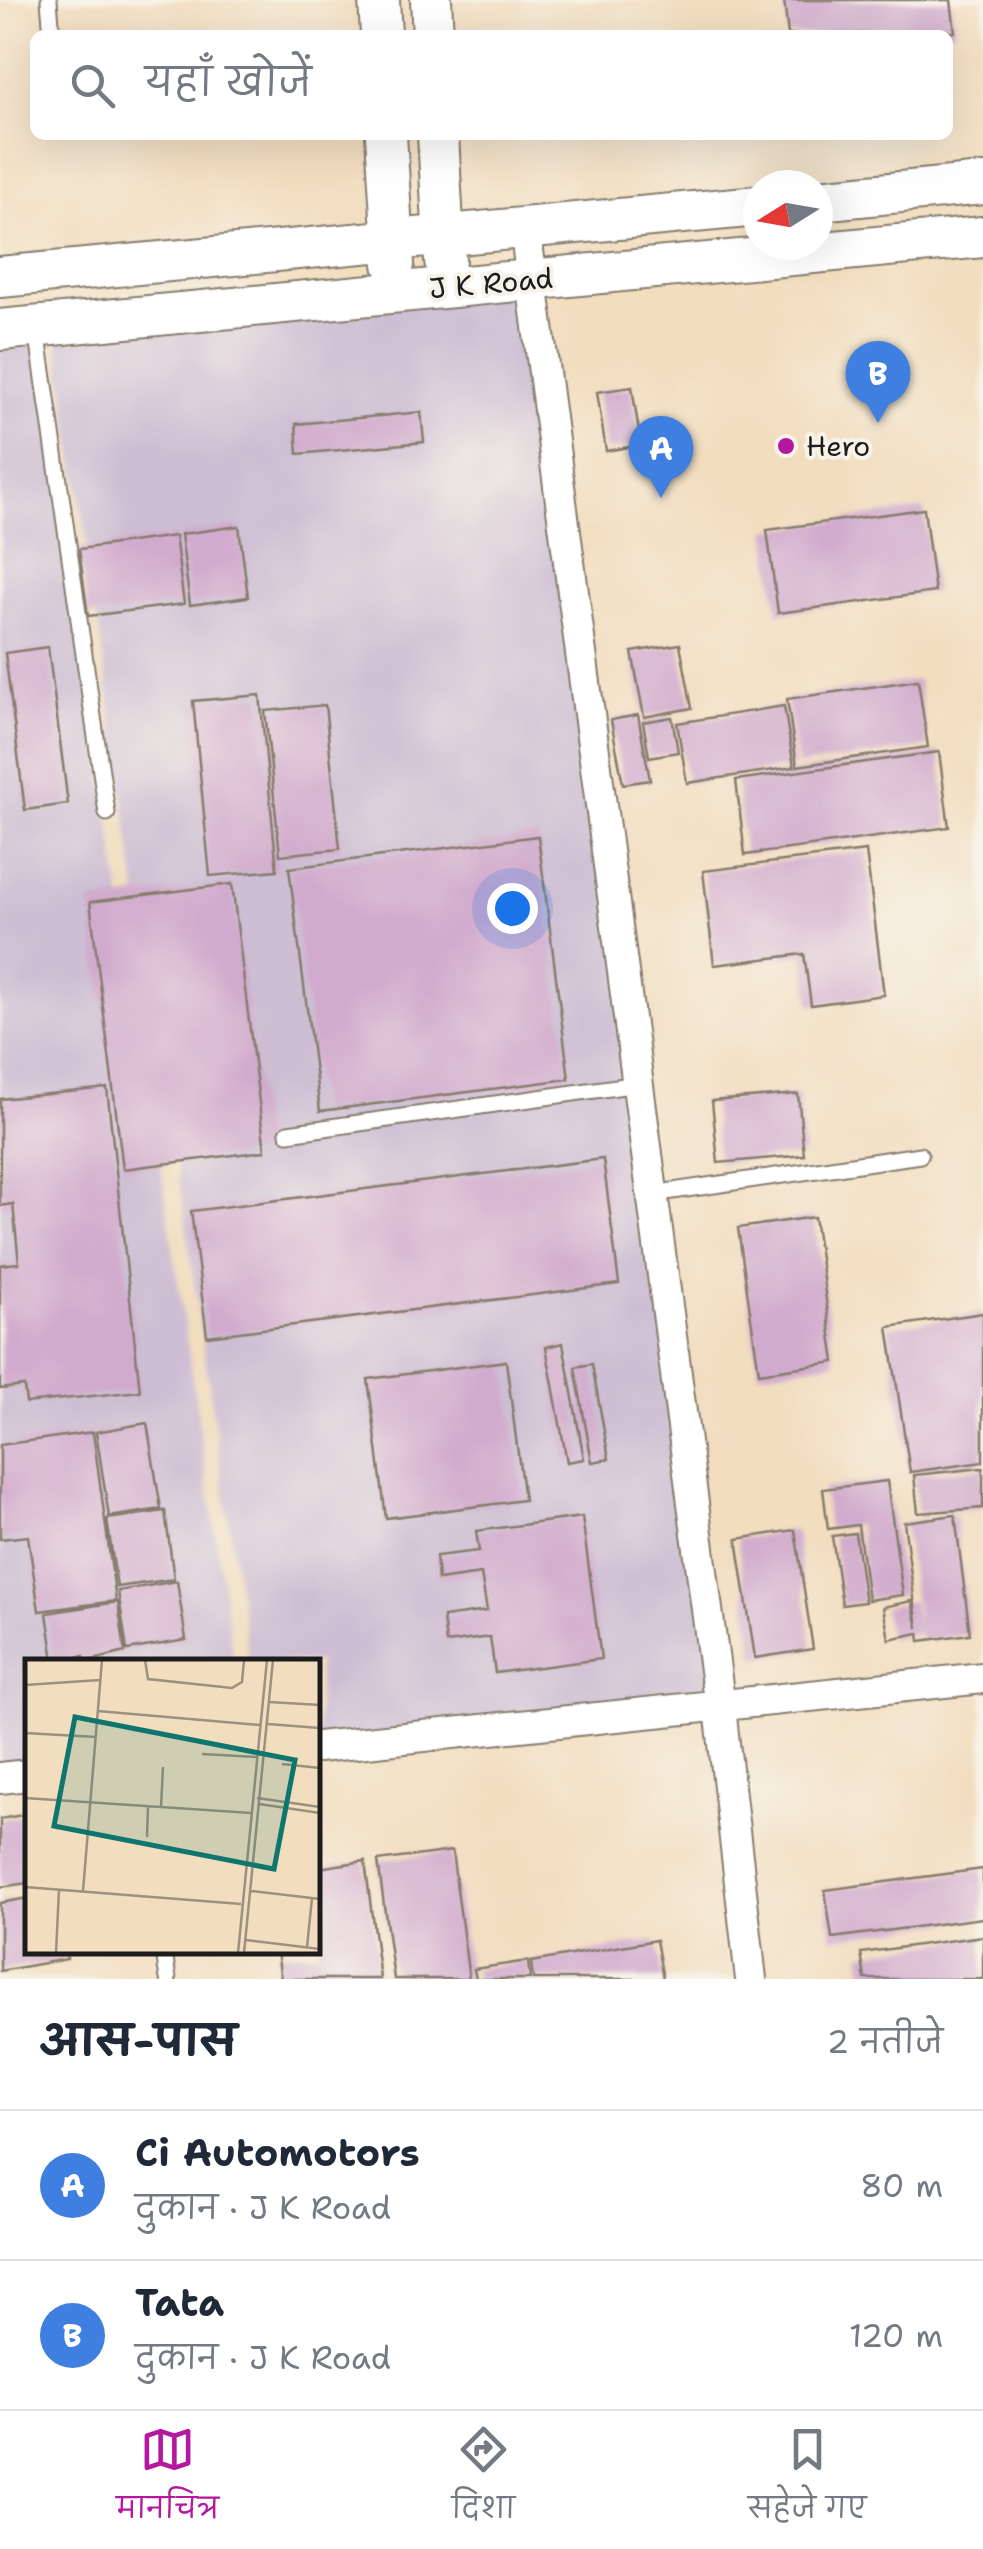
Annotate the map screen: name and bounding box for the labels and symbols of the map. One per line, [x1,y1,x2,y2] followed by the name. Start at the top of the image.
[743,170,833,260] north arrow
[427,259,555,307] street label: J K Road
[846,340,910,423] pin: B
[628,416,694,498] pin: A
[806,427,870,465] place label: Hero
[775,435,797,457] marker: Hero
[487,883,538,934] your location
[25,1659,320,1954] inset map

